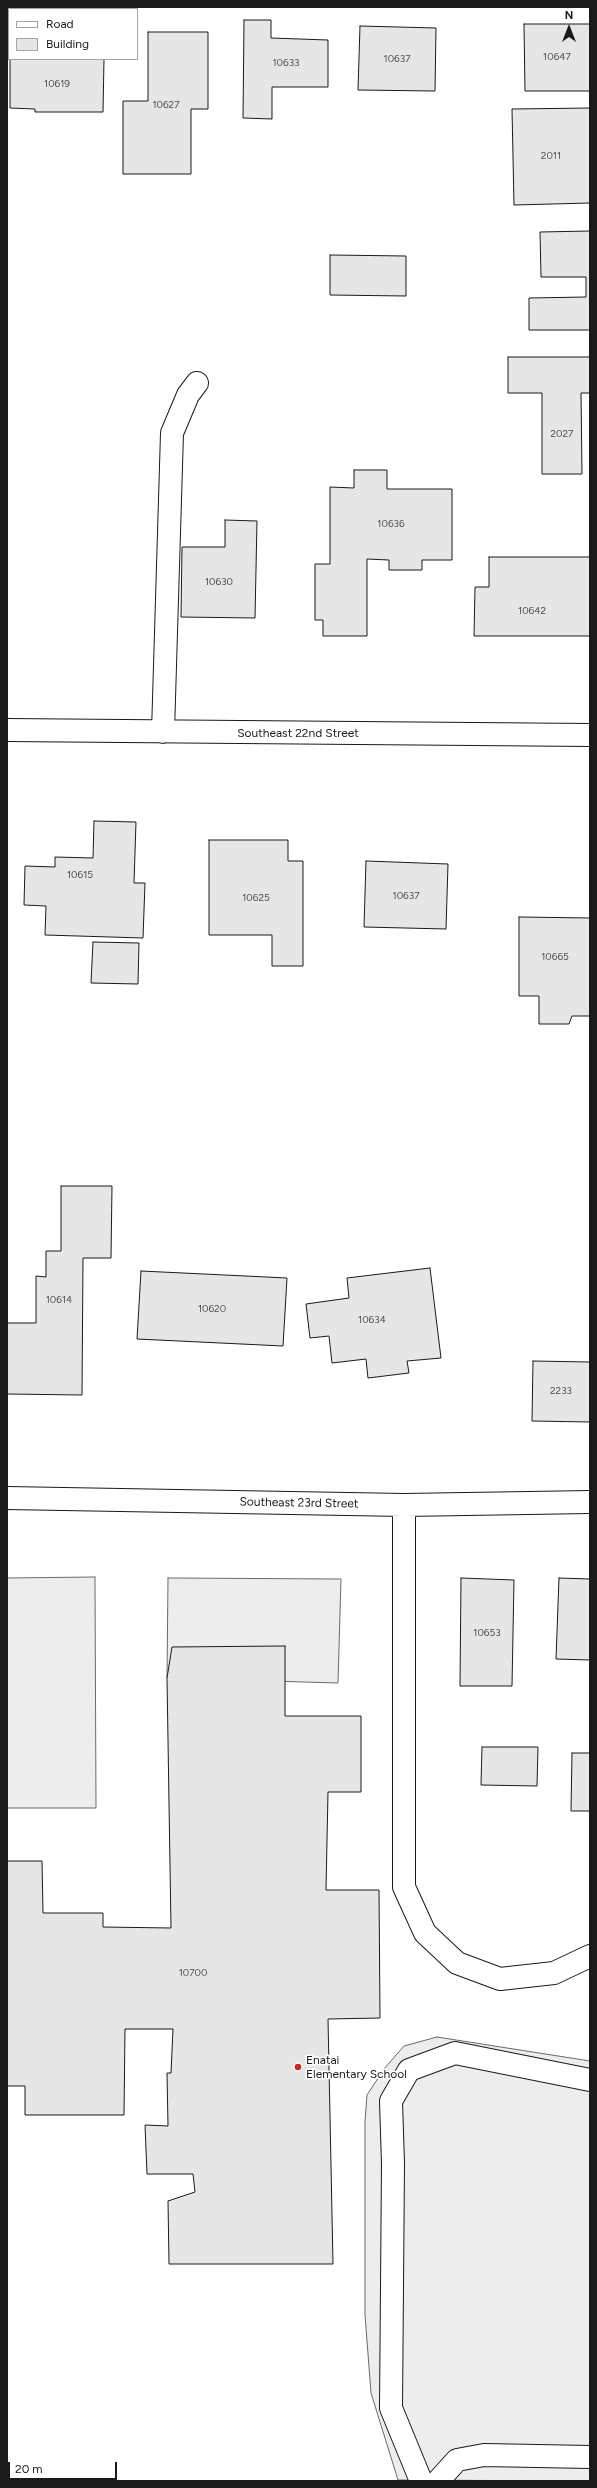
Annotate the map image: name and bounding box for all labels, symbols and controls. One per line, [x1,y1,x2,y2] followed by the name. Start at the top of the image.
[8,8,138,60] legend
[549,8,589,48] north arrow
[565,9,573,22] text: N
[46,17,74,31] text: Road
[46,37,89,51] text: Building
[543,51,571,63] house number: 10647
[383,53,411,65] house number: 10637
[272,57,300,69] house number: 10633
[44,78,70,90] house number: 10619
[152,99,180,111] house number: 10627
[541,150,561,162] house number: 2011
[551,428,573,440] house number: 2027
[377,518,405,530] house number: 10636
[205,576,233,588] house number: 10630
[518,605,546,617] house number: 10642
[237,726,359,740] street label: Southeast 22nd Street
[67,869,93,881] house number: 10615
[392,890,420,902] house number: 10637
[242,892,270,904] house number: 10625
[541,951,569,963] house number: 10665
[46,1294,72,1306] house number: 10614
[198,1303,226,1315] house number: 10620
[358,1314,386,1326] house number: 10634
[550,1385,572,1397] house number: 2233
[239,1495,359,1511] street label: Southeast 23rd Street
[473,1627,501,1639] house number: 10653
[179,1967,207,1979] house number: 10700
[306,2053,407,2081] place label: Enatai Elementary School
[293,2062,303,2072] marker: Enatai Elementary School
[10,2454,119,2480] scale bar
[15,2462,43,2476] text: 20 m

